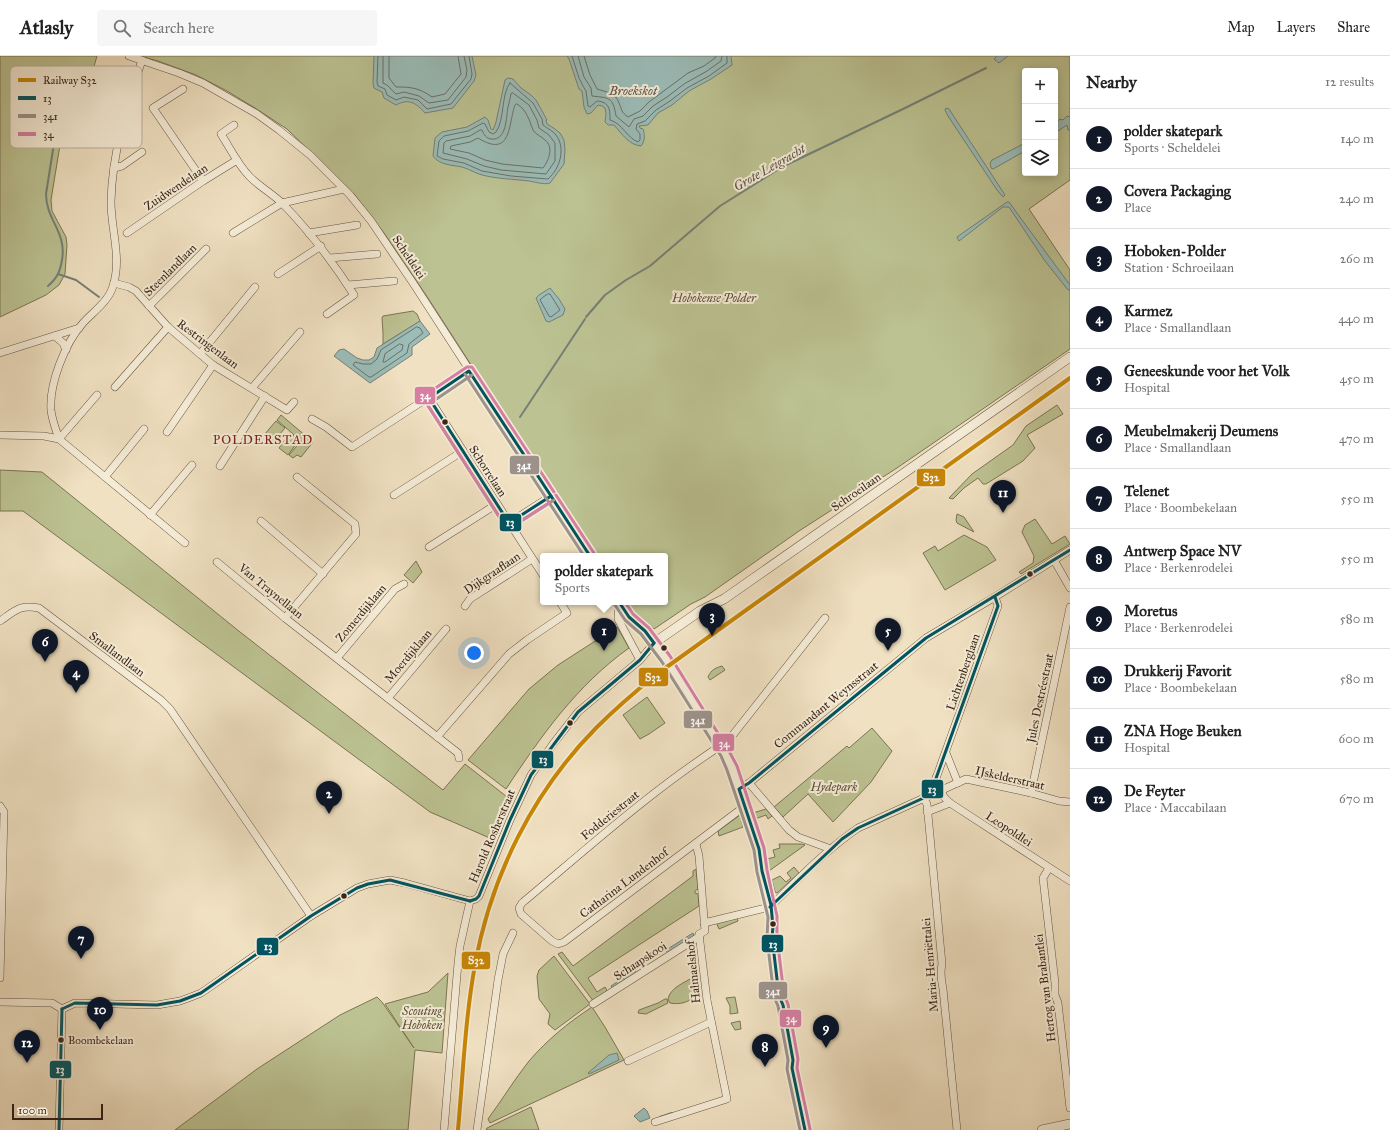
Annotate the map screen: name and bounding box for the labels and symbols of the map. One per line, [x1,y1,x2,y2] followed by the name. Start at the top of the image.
[10,66,142,148] legend
[43,74,97,87] text: Railway S32
[608,83,658,99] water label: Broekskot
[43,92,52,105] text: 13
[43,110,58,123] text: 341
[43,128,54,141] text: 34
[731,140,809,195] water label: Grote Leigracht
[142,160,211,213] street label: Zuidwendelaan
[389,233,429,282] street label: Scheldelei
[141,241,199,299] street label: Steenlandlaan
[671,291,757,305] park label: Hobokense Polder
[174,316,242,373] street label: Restringenlaan
[414,386,436,405] line badge: 34
[420,389,431,403] text: 34
[440,417,450,427] unlabelled marker
[213,432,313,448] district label: POLDERSTAD
[466,443,510,500] street label: Schorrelaan
[509,455,540,475] line badge: 341
[517,459,532,473] text: 341
[916,468,946,487] line badge: S32
[828,470,884,514] street label: Schroeilaan
[923,471,940,485] text: S32
[990,480,1016,513] pin: 11
[499,513,522,532] line badge: 13
[506,516,514,530] text: 13
[461,549,524,598] street label: Dijkgraaflaan
[235,560,307,622] street label: Van Traynellaan
[1025,569,1035,579] unlabelled marker
[333,581,389,645] street label: Zomerdijklaan
[699,603,725,636] pin: 3
[591,618,617,651] pin: 1
[875,618,901,651] pin: 5
[382,626,435,686] street label: Moerdijklaan
[32,629,58,662] pin: 6
[86,629,148,680] street label: Smallandlaan
[943,631,984,713] street label: Lichtenberglaan
[464,643,484,663] your location
[659,643,669,653] unlabelled marker
[1023,651,1057,746] street label: Jules Destréestraat
[771,658,882,751] street label: Commandant Weynsstraat
[63,660,89,693] pin: 4
[638,667,669,687] line badge: S32
[645,671,662,685] text: S32
[683,710,713,729] line badge: 341
[691,714,706,728] text: 341
[565,718,575,728] unlabelled marker
[712,733,735,752] line badge: 34
[719,737,730,751] text: 34
[531,750,554,769] line badge: 13
[539,753,547,767] text: 13
[974,763,1047,794] street label: IJskelderstraat
[921,779,944,799] line badge: 13
[810,780,858,795] park label: Hydepark
[316,781,342,814] pin: 2
[928,783,936,797] text: 13
[466,786,518,885] street label: Harold Rosherstraat
[578,787,643,843] street label: Fodderiestraat
[983,809,1036,850] street label: Leopoldlei
[577,844,673,921] street label: Catharina Lundenhof
[339,891,349,901] unlabelled marker
[919,916,941,1013] street label: Maria-Henriëttalei
[768,919,778,929] unlabelled marker
[68,926,94,959] pin: 7
[1031,932,1060,1043] street label: Hertog van Brabantlei
[761,934,784,953] line badge: 13
[256,937,279,956] line badge: 13
[611,938,670,983] street label: Schaapskooi
[683,938,703,1004] street label: Halmaelshof
[769,938,777,952] text: 13
[264,940,272,954] text: 13
[461,951,491,970] line badge: S32
[468,954,485,968] text: S32
[758,981,788,1000] line badge: 341
[766,985,781,999] text: 341
[87,997,113,1030] pin: 10
[401,1004,443,1032] park label: Scouting Hoboken
[779,1009,802,1028] line badge: 34
[786,1012,797,1026] text: 34
[813,1015,839,1048] pin: 9
[14,1030,40,1063] pin: 12
[68,1034,133,1047] place label: Boombekelaan
[752,1034,778,1067] pin: 8
[56,1035,66,1045] marker: Boombekelaan
[49,1060,72,1079] line badge: 13
[56,1063,64,1077] text: 13
[12,1102,103,1121] scale bar

